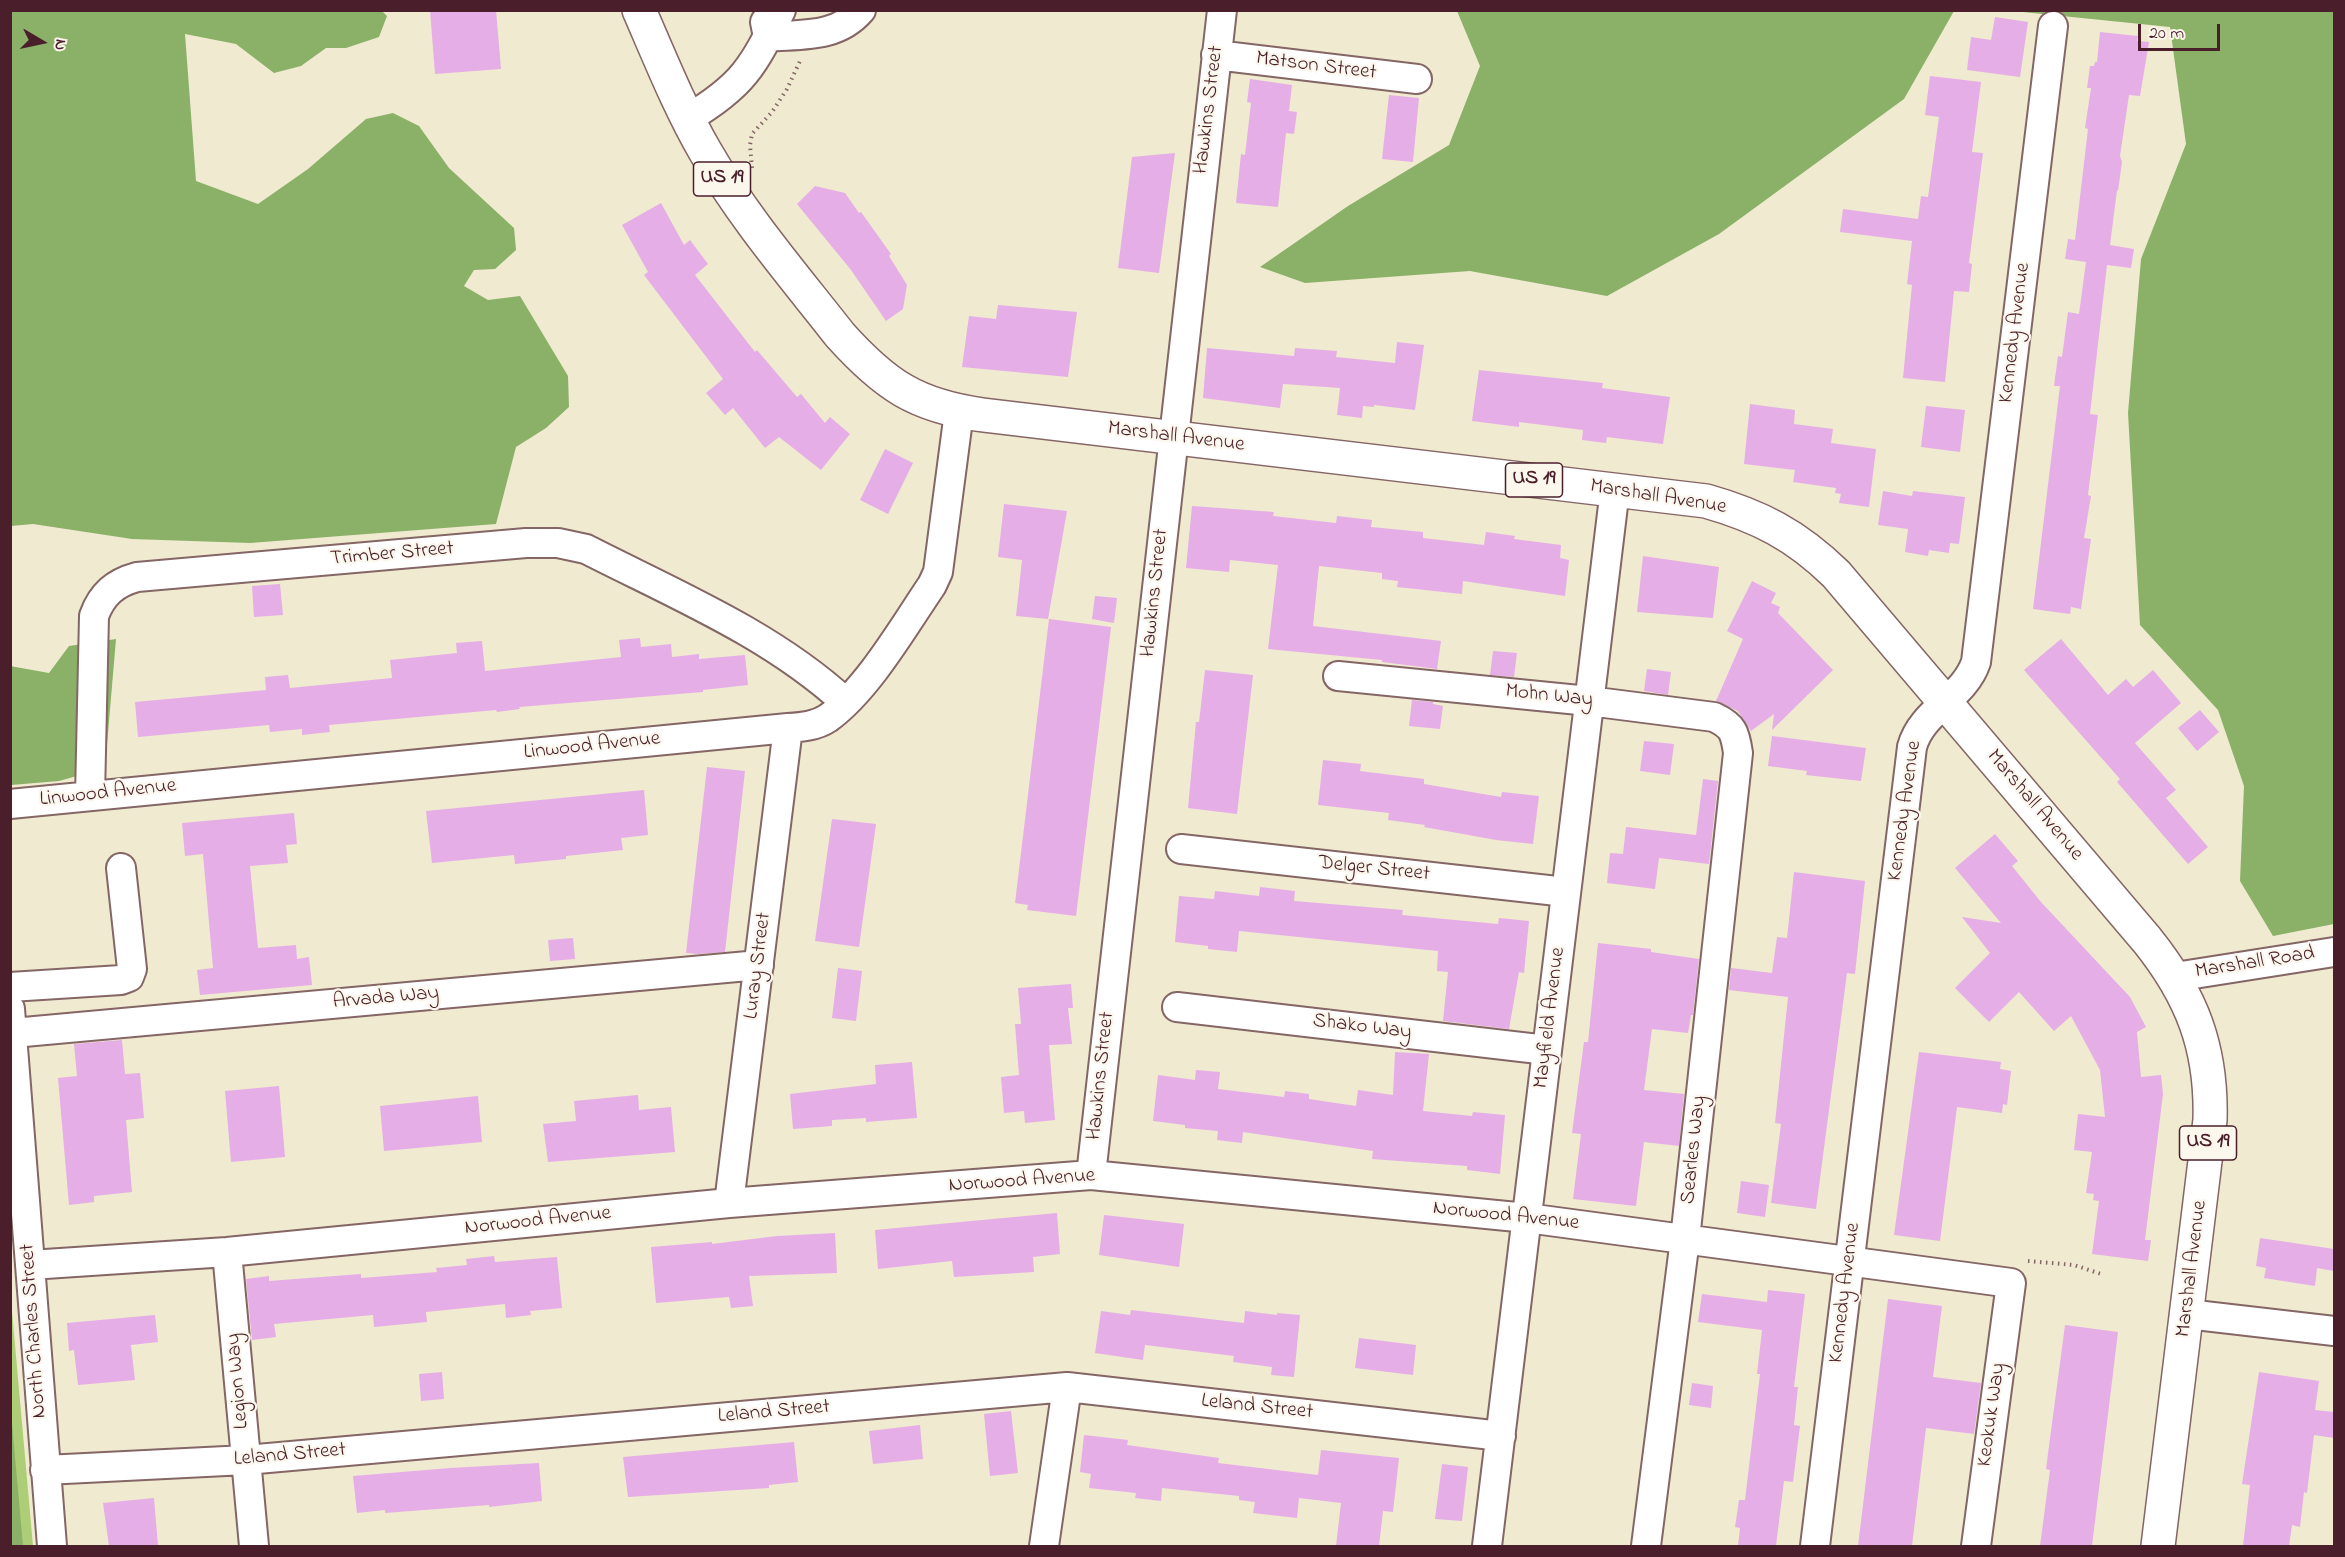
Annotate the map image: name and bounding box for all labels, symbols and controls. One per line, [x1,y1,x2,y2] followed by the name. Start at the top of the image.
[12,12,72,72] north arrow
[2141,12,2224,50] scale bar
[2149,21,2184,47] text: 20 m
[47,38,72,52] text: N
[1190,44,1230,176] street label: Hawkins Street
[1254,47,1378,87] street label: Matson Street
[694,162,750,196] road number: US 19
[1995,261,2037,405] street label: Kennedy Avenue
[1106,417,1246,459] street label: Marshall Avenue
[1506,463,1562,497] road number: US 19
[1588,475,1728,521] street label: Marshall Avenue
[1137,527,1175,659] street label: Hawkins Street
[329,537,455,573] street label: Trimber Street
[1504,680,1594,714] street label: Mohn Way
[522,727,662,767] street label: Linwood Avenue
[1884,739,1928,883] street label: Kennedy Avenue
[1980,745,2088,867] street label: Marshall Avenue
[38,774,178,814] street label: Linwood Avenue
[1317,852,1431,888] street label: Delger Street
[740,911,778,1021] street label: Luray Street
[2193,942,2317,986] street label: Marshall Road
[1530,946,1572,1090] street label: Mayfield Avenue
[332,982,440,1016] street label: Arvada Way
[1311,1009,1413,1047] street label: Shako Way
[1083,1010,1121,1142] street label: Hawkins Street
[1677,1095,1713,1205] street label: Searles Way
[2180,1126,2236,1160] road number: US 19
[948,1164,1096,1200] street label: Norwood Avenue
[1432,1197,1580,1237] street label: Norwood Avenue
[2172,1199,2214,1339] street label: Marshall Avenue
[464,1202,612,1242] street label: Norwood Avenue
[1825,1221,1867,1365] street label: Kennedy Avenue
[16,1243,54,1419] street label: North Charles Street
[222,1332,256,1430] street label: Legion Way
[1973,1361,2013,1469] street label: Keokuk Way
[1200,1390,1314,1426] street label: Leland Street
[717,1396,831,1430] street label: Leland Street
[233,1439,347,1473] street label: Leland Street

